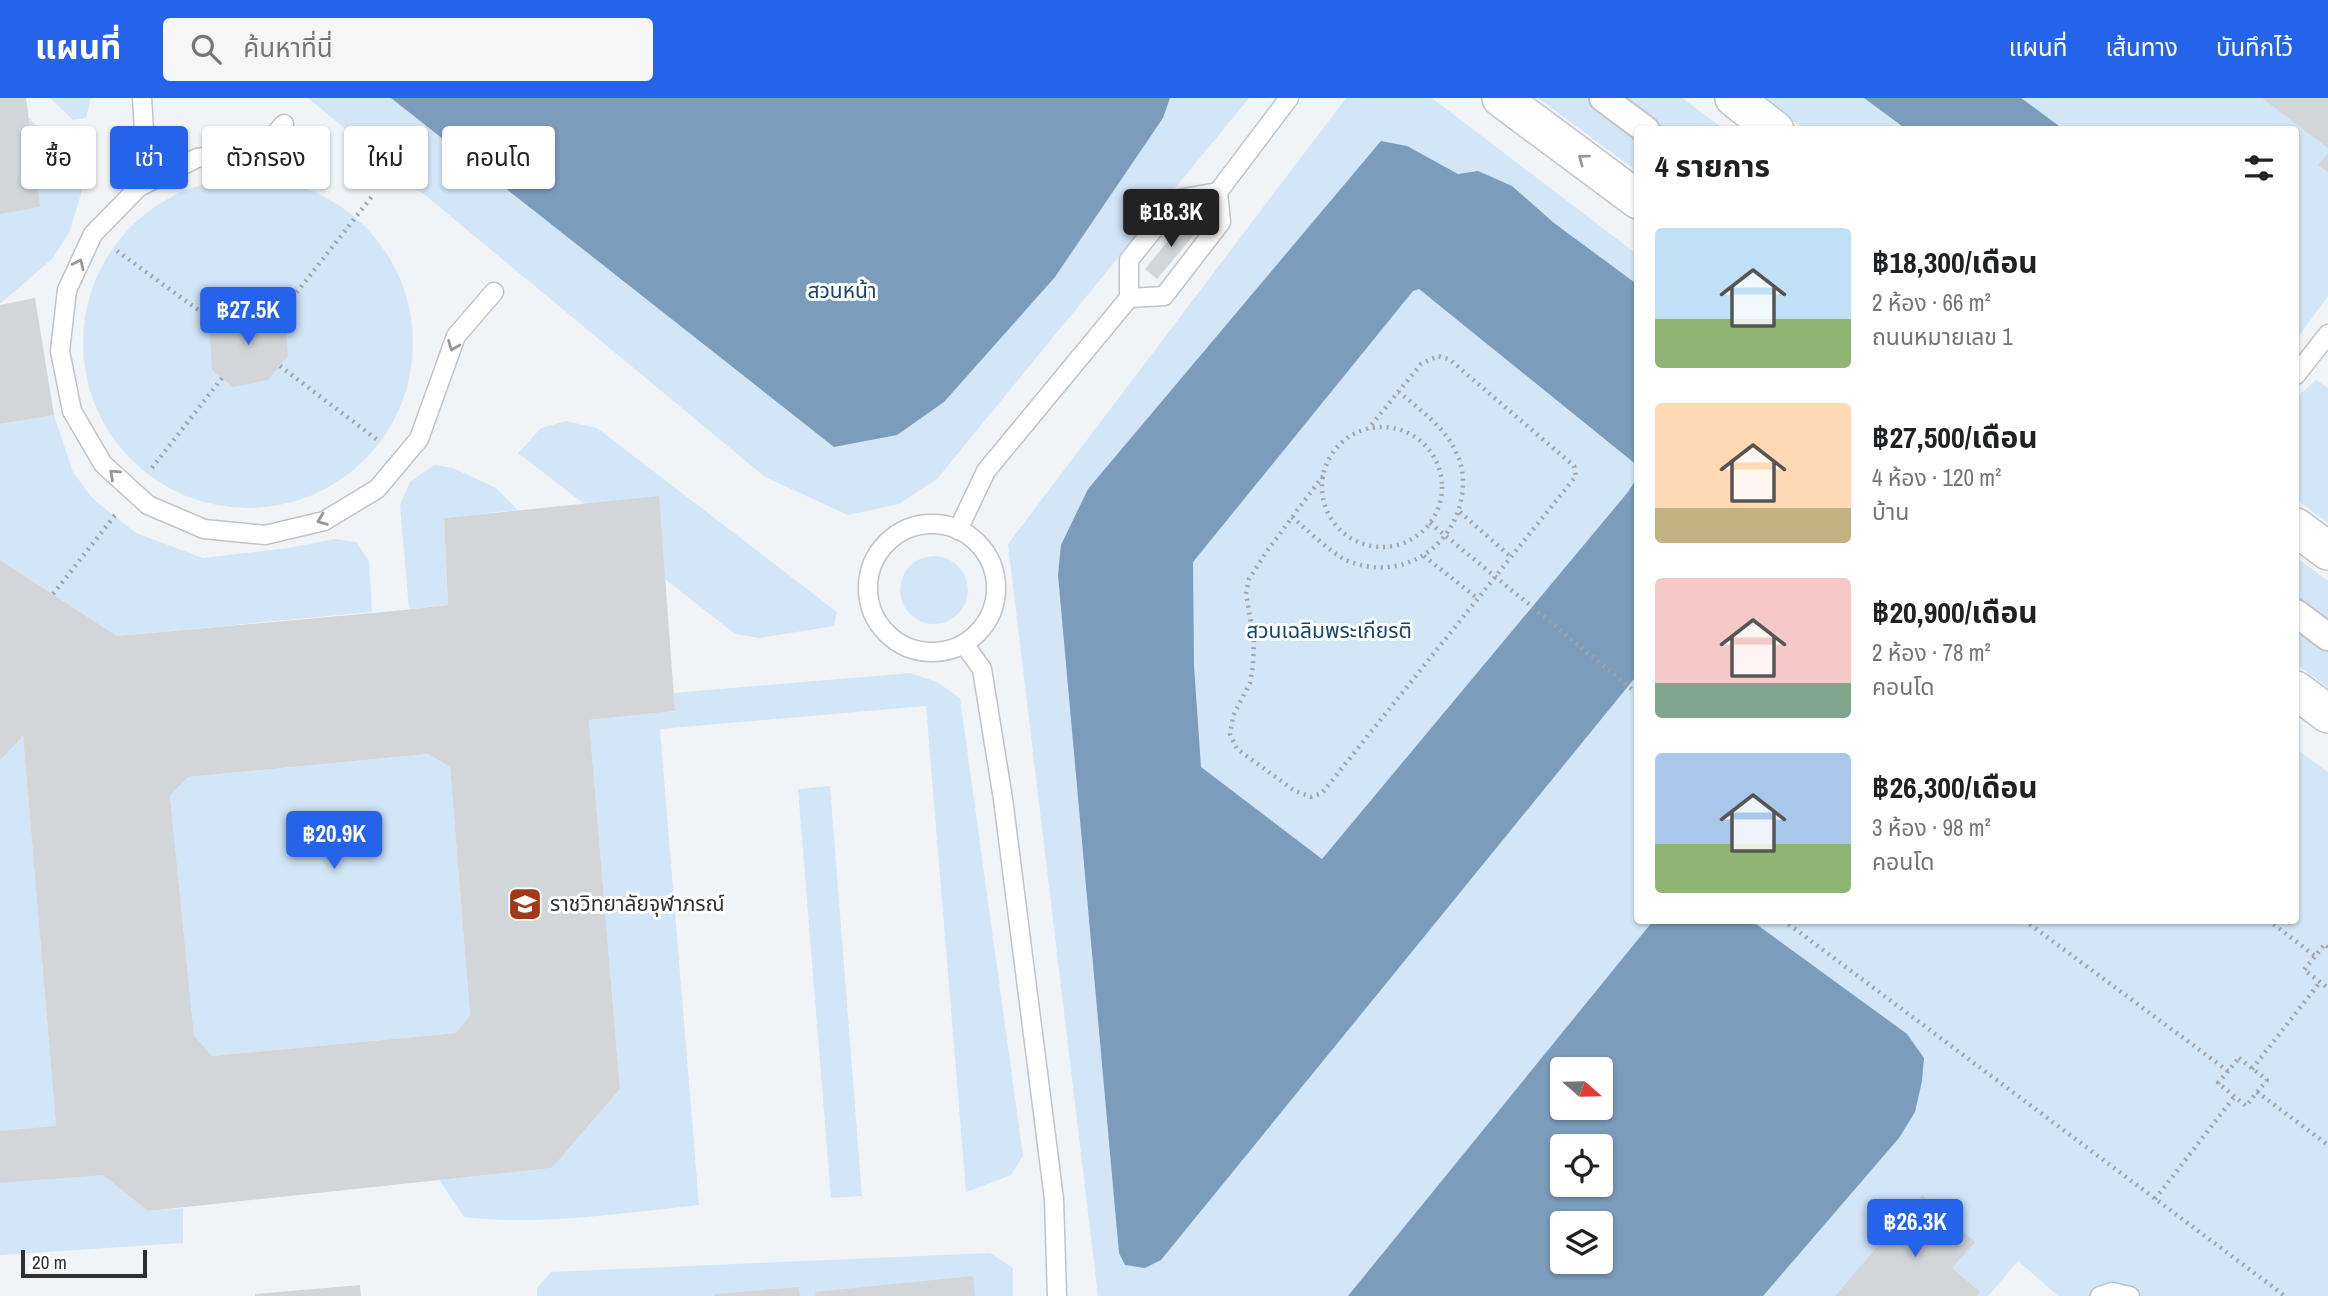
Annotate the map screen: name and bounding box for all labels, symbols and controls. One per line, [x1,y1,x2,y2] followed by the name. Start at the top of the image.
[163,18,653,81] search box
[35,25,121,69] text: แผนที่
[187,30,225,68] icon: search
[243,30,333,65] text: ค้นหาที่นี่
[2009,31,2067,63] text: แผนที่
[2105,31,2178,63] text: เส้นทาง
[2216,31,2293,63] text: บันทึกไว้
[21,126,96,189] chip: ซื้อ
[110,126,188,189] chip: เช่า
[202,126,330,189] chip: ตัวกรอง
[344,126,428,189] chip: ใหม่
[442,126,555,189] chip: คอนโด
[1655,146,1770,186] text: 4 รายการ
[2240,149,2278,187] icon: filters
[1578,155,1591,167] one-way arrow
[1114,190,1228,249] pin: ฿18.3K
[1139,196,1203,227] text: ฿18.3K
[1872,242,2038,282] text: ฿18,300/เดือน
[1711,256,1795,340] icon: home
[71,259,85,272] one-way arrow
[808,276,876,305] park label: สวนหน้า
[1872,287,1991,318] text: 2 ห้อง · 66 m²
[191,288,305,347] pin: ฿27.5K
[216,294,280,325] text: ฿27.5K
[1872,321,2013,352] text: ถนนหมายเลข 1
[447,339,461,351] one-way arrow
[1872,417,2038,457] text: ฿27,500/เดือน
[1711,431,1795,515] icon: home
[1872,462,2001,493] text: 4 ห้อง · 120 m²
[109,470,122,483] one-way arrow
[1872,496,1909,527] text: บ้าน
[316,512,329,526] one-way arrow
[1872,592,2038,632] text: ฿20,900/เดือน
[1711,606,1795,690] icon: home
[1246,616,1412,645] park label: สวนเฉลิมพระเกียรติ
[1872,637,1991,668] text: 2 ห้อง · 78 m²
[1872,671,1934,702] text: คอนโด
[1872,767,2038,807] text: ฿26,300/เดือน
[1711,781,1795,865] icon: home
[277,812,391,871] pin: ฿20.9K
[1872,812,1991,843] text: 3 ห้อง · 98 m²
[302,818,366,849] text: ฿20.9K
[1872,846,1934,877] text: คอนโด
[506,885,544,923] school or university icon: ราชวิทยาลัยจุฬาภรณ์
[550,889,725,918] place label: ราชวิทยาลัยจุฬาภรณ์
[1550,1057,1614,1120] north arrow
[1550,1057,1613,1274] map controls
[1550,1134,1613,1197] button: locate
[1858,1200,1972,1259] pin: ฿26.3K
[1883,1206,1947,1237] text: ฿26.3K
[1550,1211,1613,1274] button: layers
[21,1247,147,1279] scale bar
[32,1249,67,1275] text: 20 m

